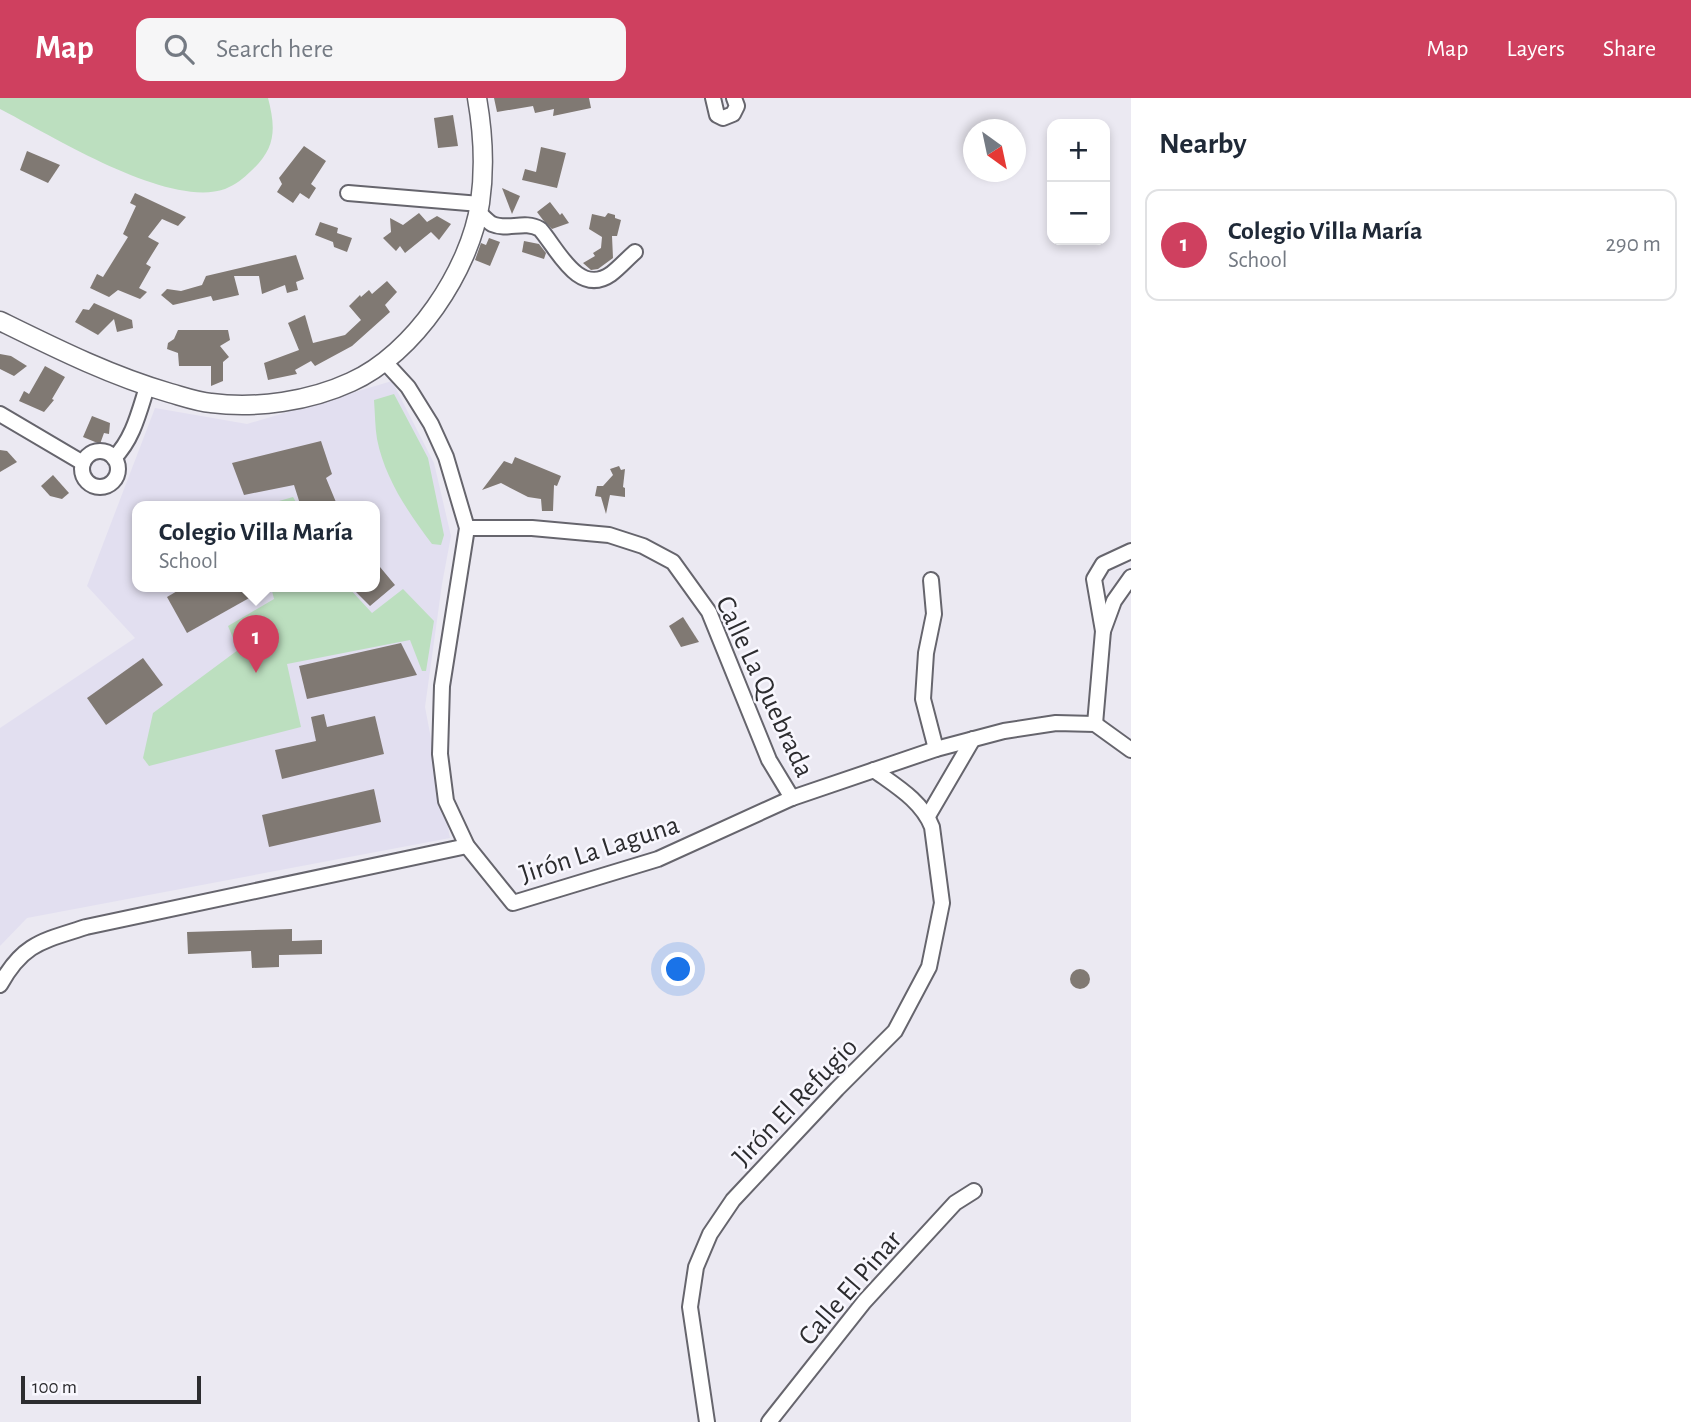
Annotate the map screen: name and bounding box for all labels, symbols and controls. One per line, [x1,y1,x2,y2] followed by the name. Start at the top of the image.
[136,18,626,81] search box
[160,30,198,68] icon: search
[35,32,94,65] text: Map
[216,36,334,62] text: Search here
[1426,37,1468,61] text: Map
[1506,37,1565,61] text: Layers
[1603,37,1656,61] text: Share
[963,119,1026,182] north arrow
[1047,119,1110,245] map controls
[1047,119,1110,182] button: +
[1159,129,1247,159] text: Nearby
[1047,182,1110,245] button: −
[1228,218,1423,244] text: Colegio Villa María
[1180,233,1188,256] text: 1
[1605,233,1661,256] text: 290 m
[1228,249,1287,272] text: School
[132,501,380,592] popup
[159,519,353,545] text: Colegio Villa María
[159,550,218,573] text: School
[710,592,818,782] street label: Calle La Quebrada
[233,615,279,673] pin: 1
[516,811,683,889] street label: Jirón La Laguna
[661,952,695,986] your location
[728,1033,863,1172] street label: Jirón El Refugio
[794,1226,907,1351] street label: Calle El Pinar
[21,1373,201,1405] scale bar
[32,1378,77,1397] text: 100 m

